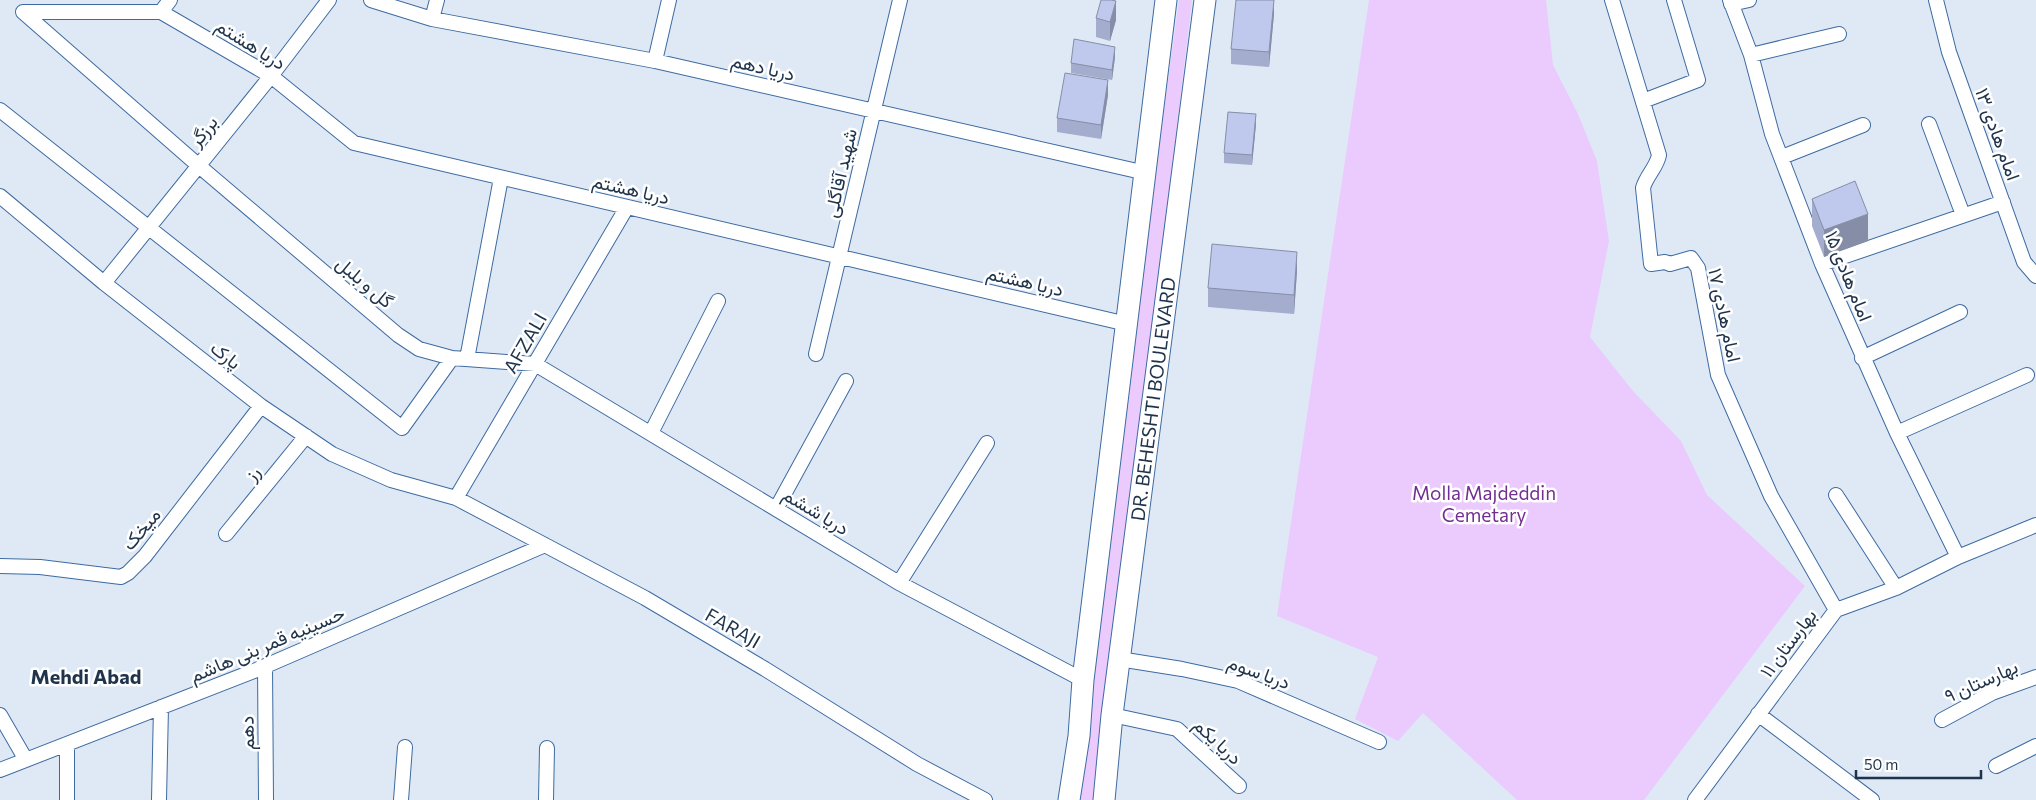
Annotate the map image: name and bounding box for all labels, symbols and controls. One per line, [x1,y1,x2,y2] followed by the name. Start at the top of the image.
[211,13,291,76] street label: دریا هشتم
[729,48,797,87] street label: دریا دهم
[1969,84,2026,184] street label: امام هادی ١٣
[183,111,223,152] street label: برزگر
[818,126,862,220] street label: شهید آقاگلی
[590,169,672,210] street label: دریا هشتم
[1819,227,1878,325] street label: امام هادی ۱۵
[331,251,399,313] street label: گل و بلبل
[984,261,1066,302] street label: دریا هشتم
[1702,266,1747,364] street label: امام هادی ۱۷
[1125,276,1180,522] street label: DR. BEHESHTI BOULEVARD
[498,308,551,377] street label: AFZALI
[205,336,246,376] street label: پارک
[238,460,265,486] street label: رز
[1412,481,1556,526] park label: Molla Majdeddin Cemetary
[778,482,854,541] street label: دریا ششم
[116,503,166,555] street label: میخک
[186,600,349,688] street label: حسینیه قمر بنی هاشم
[702,603,765,653] street label: FARAJI
[1754,604,1822,682] street label: بهارستان ۱۱
[1224,650,1294,695] street label: دریا سوم
[1941,654,2021,708] street label: بهارستان ٩
[31,664,141,688] district label: Mehdi Abad
[1188,713,1247,770] street label: دریا یکم
[235,716,260,750] street label: دهم
[1856,748,1981,780] scale bar
[1864,755,1898,773] text: 50 m

